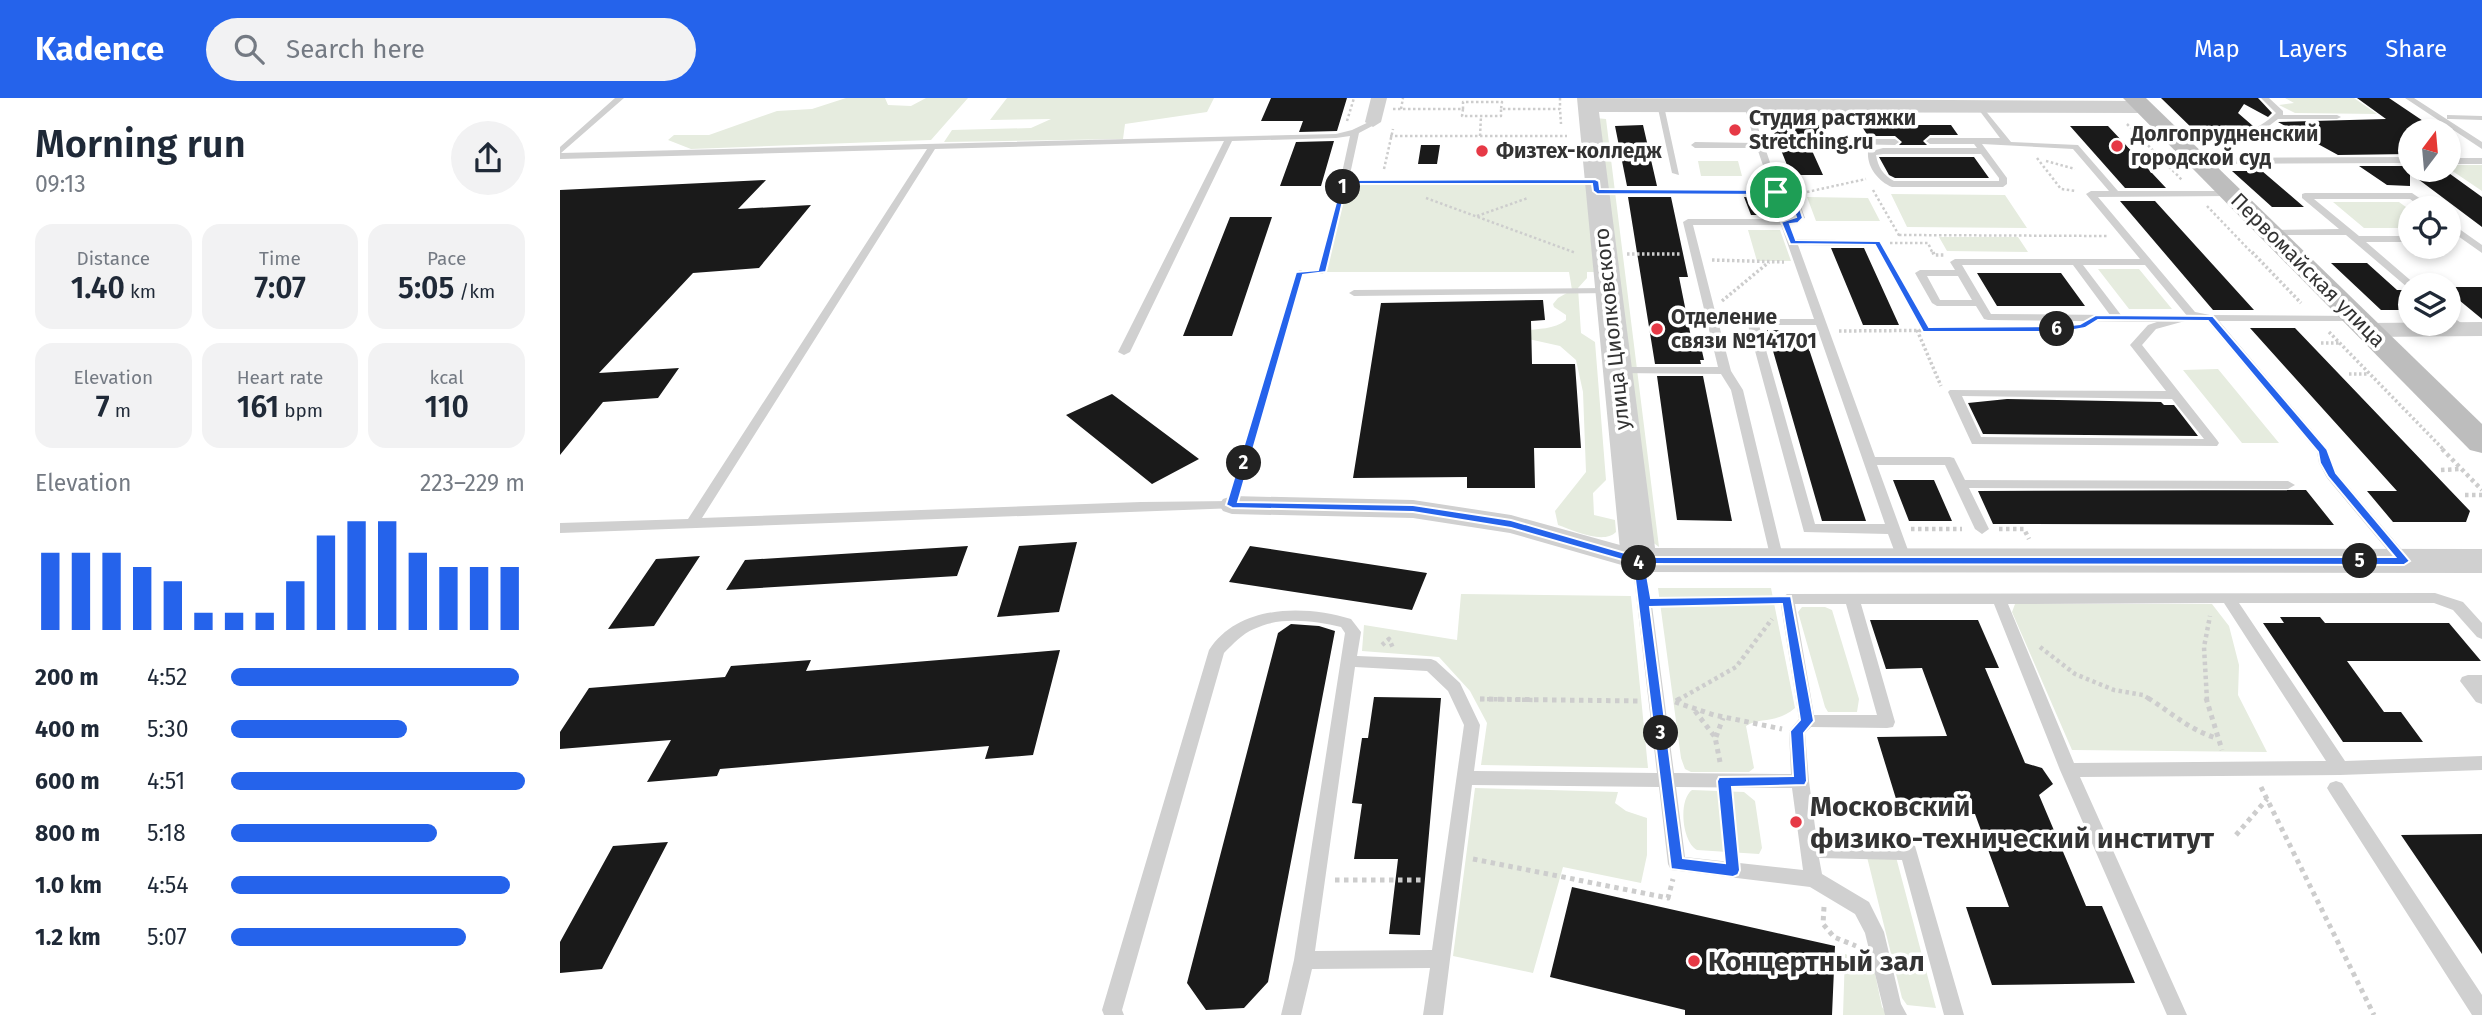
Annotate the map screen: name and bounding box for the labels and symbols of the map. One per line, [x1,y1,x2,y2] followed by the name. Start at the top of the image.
[1749,105,1916,155] place label: Студия растяжки Stretching.ru
[2398,119,2460,182] north arrow
[2130,121,2318,171] place label: Долгопрудненский городской суд
[1727,122,1743,138] marker: Студия растяжки Stretching.ru
[1496,138,1662,164] place label: Физтех-колледж
[2109,138,2125,154] marker: Долгопрудненский городской суд
[1474,143,1490,159] marker: Физтех-колледж
[1746,162,1806,222] pin
[1326,170,1360,204] pin: 1
[2225,187,2391,353] street label: Первомайская улица
[1588,227,1636,431] street label: улица Циолковского
[1671,304,1817,354] place label: Отделение связи №141701
[2040,312,2074,346] pin: 6
[1649,321,1665,337] marker: Отделение связи №141701
[1226,446,1262,480] pin: 2
[2343,544,2378,578] pin: 5
[1622,546,1656,580] pin: 4
[1644,716,1678,750] pin: 3
[1810,790,2215,855] place label: Московский физико-технический институт
[1788,814,1804,830] marker: Московский физико-технический институт
[1708,945,1925,978] place label: Концертный зал
[1686,953,1702,969] marker: Концертный зал

